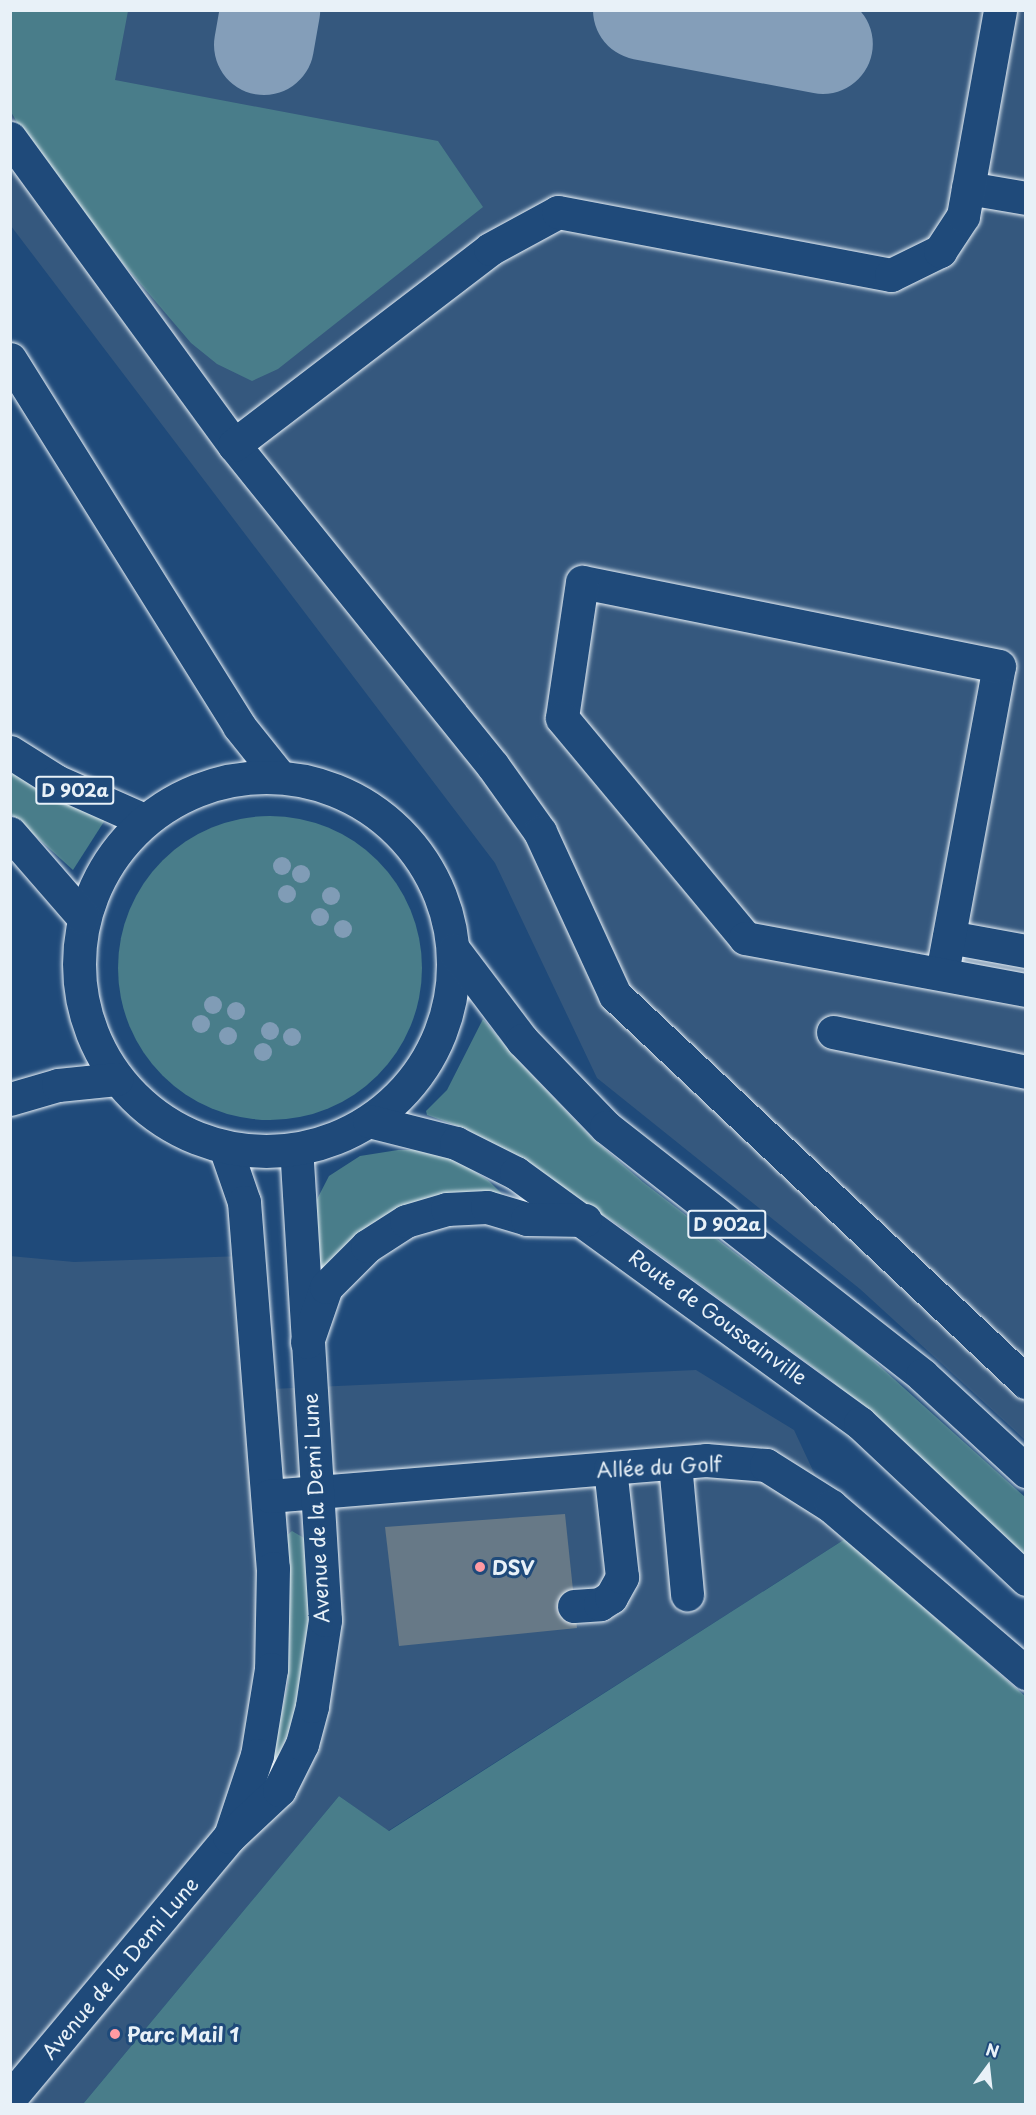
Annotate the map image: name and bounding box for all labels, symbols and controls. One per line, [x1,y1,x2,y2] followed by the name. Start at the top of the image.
[34,775,116,805] road number: D 902a
[686,1209,768,1239] road number: D 902a
[624,1244,812,1390] street label: Route de Goussainville
[298,1392,334,1624] street label: Avenue de la Demi Lune
[595,1452,723,1482] street label: Allée du Golf
[492,1555,534,1579] place label: DSV
[473,1560,487,1574] marker: DSV
[37,1872,203,2064] street label: Avenue de la Demi Lune
[127,2022,240,2046] place label: Parc Mail 1
[108,2027,122,2041] marker: Parc Mail 1
[983,2036,1002,2063] text: N
[958,2037,1018,2097] north arrow

